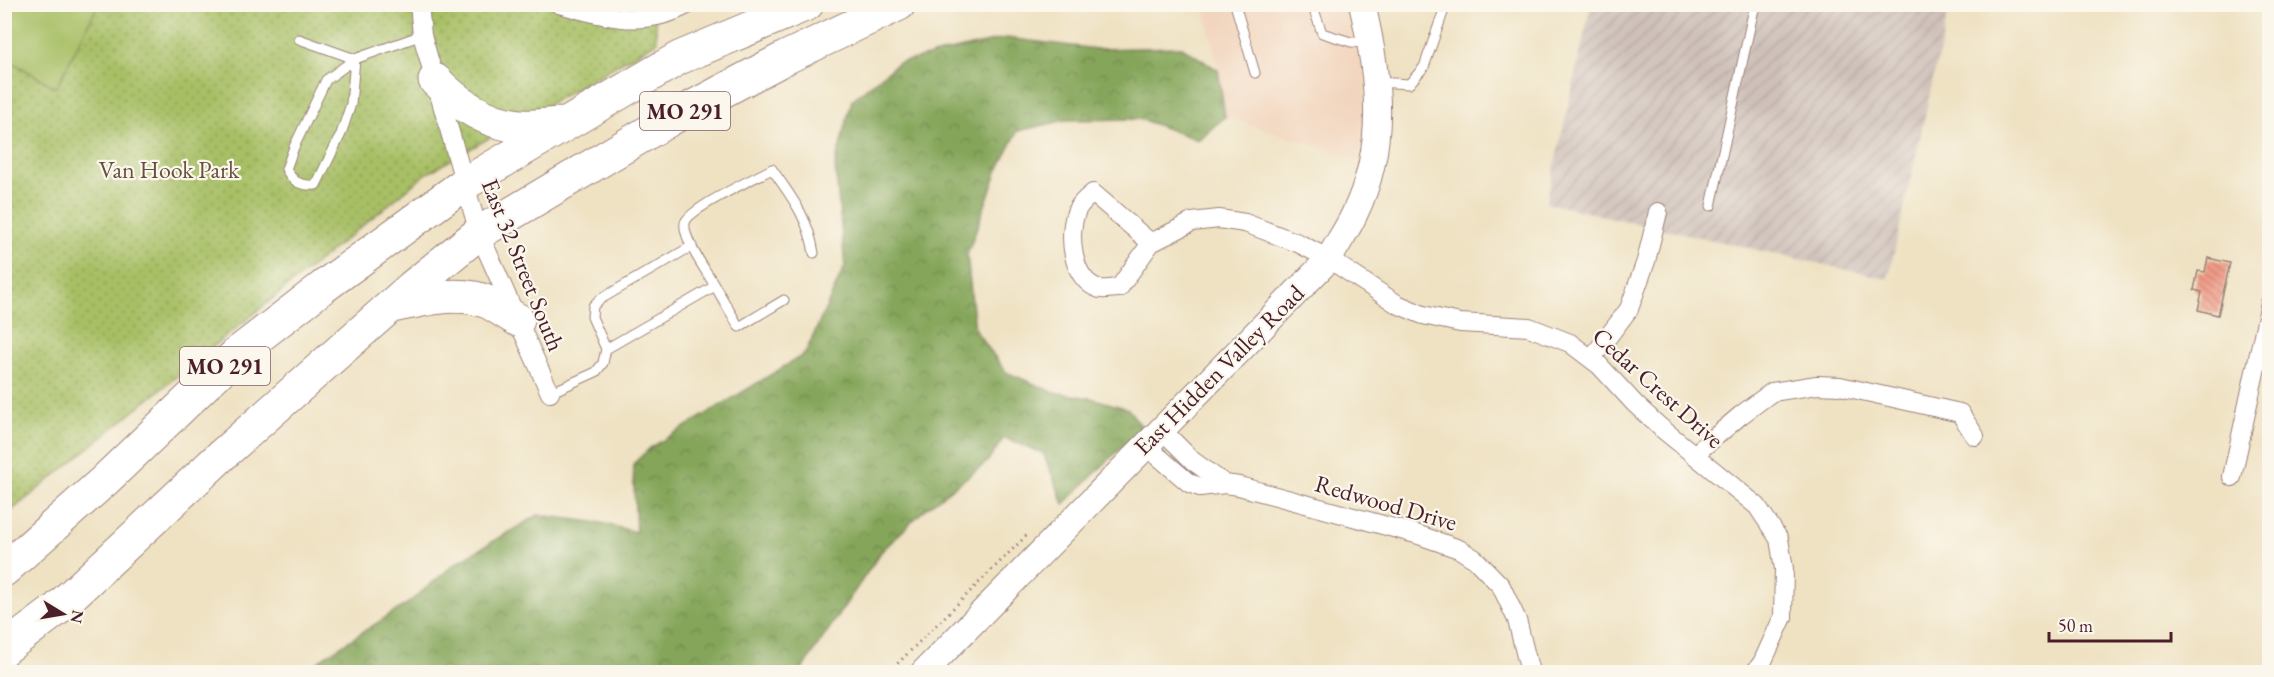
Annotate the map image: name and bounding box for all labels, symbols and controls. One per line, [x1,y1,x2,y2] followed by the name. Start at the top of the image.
[640,92,730,130] road number: MO 291
[99,154,240,185] park label: Van Hook Park
[475,174,572,356] street label: East 32 Street South
[1127,277,1311,461] street label: East Hidden Valley Road
[1586,320,1731,455] street label: Cedar Crest Drive
[180,347,270,385] road number: MO 291
[1312,467,1461,538] street label: Redwood Drive
[33,584,93,644] north arrow
[2049,605,2170,643] scale bar
[66,608,89,625] text: N
[2058,614,2093,637] text: 50 m

